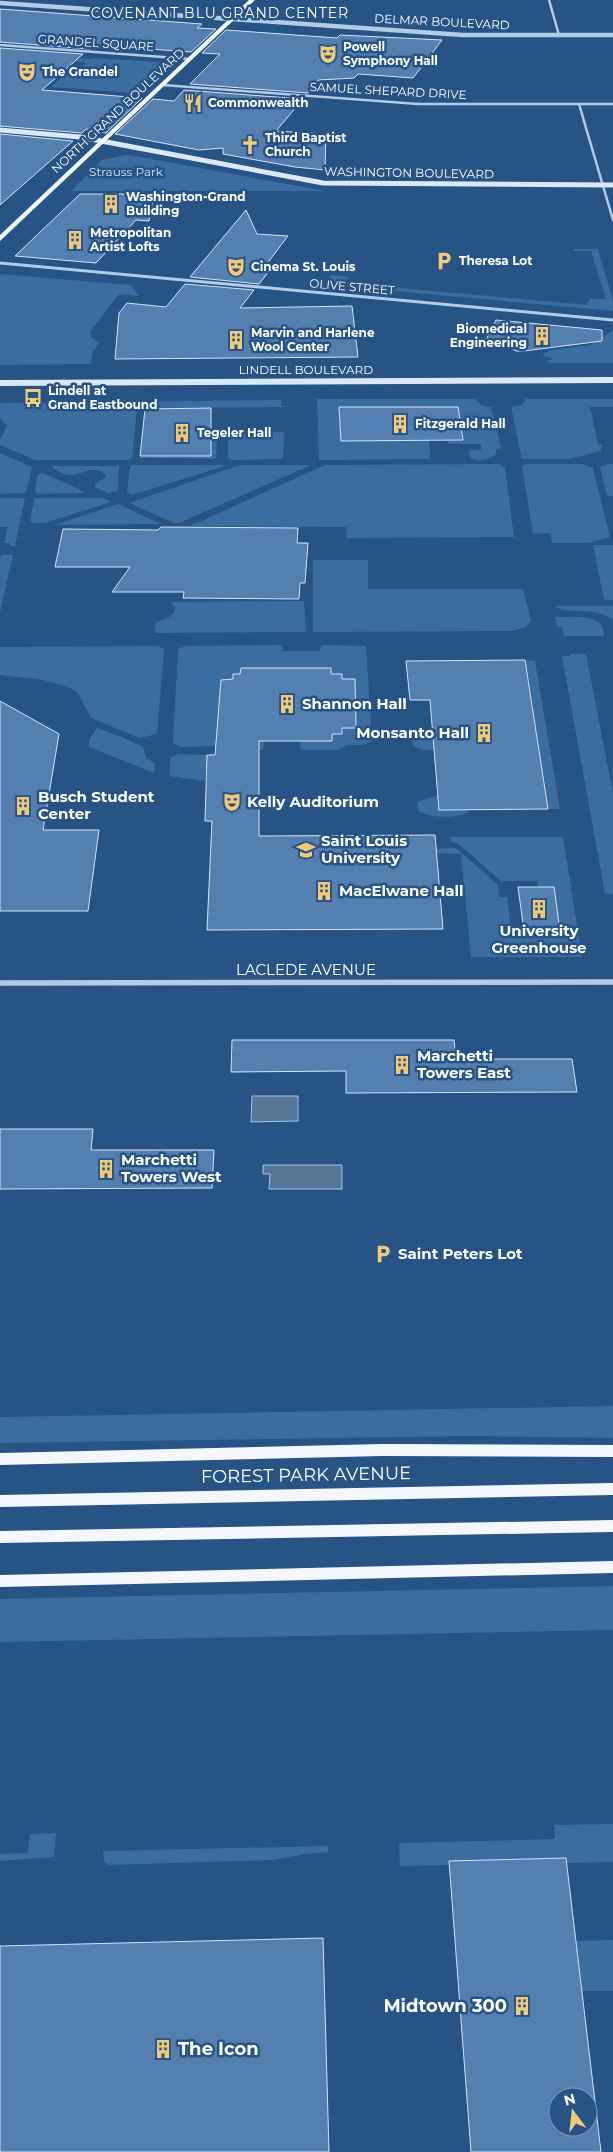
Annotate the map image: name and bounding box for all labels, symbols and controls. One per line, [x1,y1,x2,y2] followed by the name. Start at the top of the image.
[91,4,349,22] district label: COVENANT BLU GRAND CENTER
[374,10,510,33] street label: DELMAR BOULEVARD
[37,31,155,54] street label: GRANDEL SQUARE
[343,39,438,68] place label: Powell Symphony Hall
[317,43,339,65] theatre icon: Powell Symphony Hall
[48,45,187,176] street label: NORTH GRAND BOULEVARD
[16,61,38,83] theatre icon: The Grandel
[42,64,118,79] place label: The Grandel
[309,79,467,102] street label: SAMUEL SHEPARD DRIVE
[182,92,204,114] restaurant icon: Commonwealth
[208,95,309,110] place label: Commonwealth
[265,130,347,159] place label: Third Baptist Church
[239,134,261,156] church icon: Third Baptist Church
[89,164,164,179] park label: Strauss Park
[324,164,494,181] street label: WASHINGTON BOULEVARD
[126,189,246,218] place label: Washington-Grand Building
[100,193,122,215] building icon: Washington-Grand Building
[89,225,171,254] place label: Metropolitan Artist Lofts
[64,229,86,251] building icon: Metropolitan Artist Lofts
[433,250,455,272] parking icon: Theresa Lot
[459,253,533,268] place label: Theresa Lot
[225,256,247,278] theatre icon: Cinema St. Louis
[251,259,356,274] place label: Cinema St. Louis
[309,275,396,298] street label: OLIVE STREET
[450,321,527,350] place label: Biomedical Engineering
[251,325,375,354] place label: Marvin and Harlene Wool Center
[531,325,553,347] building icon: Biomedical Engineering
[225,329,247,351] building icon: Marvin and Harlene Wool Center
[239,362,373,377] street label: LINDELL BOULEVARD
[48,383,157,412] place label: Lindell at Grand Eastbound
[22,387,44,409] bus stop icon: Lindell at Grand Eastbound
[389,413,411,435] building icon: Fitzgerald Hall
[415,416,506,431] place label: Fitzgerald Hall
[171,422,193,444] building icon: Tegeler Hall
[197,425,271,440] place label: Tegeler Hall
[276,693,298,715] building icon: Shannon Hall
[302,694,407,713] place label: Shannon Hall
[473,722,495,744] building icon: Monsanto Hall
[356,723,469,742] place label: Monsanto Hall
[38,787,155,823] place label: Busch Student Center
[221,791,243,813] theatre icon: Kelly Auditorium
[247,792,379,811] place label: Kelly Auditorium
[12,795,34,817] building icon: Busch Student Center
[321,831,407,867] place label: Saint Louis University
[295,839,317,861] school or university icon: Saint Louis University
[313,880,335,902] building icon: MacElwane Hall
[339,881,464,900] place label: MacElwane Hall
[528,898,550,920] building icon: University Greenhouse
[491,921,587,957] place label: University Greenhouse
[236,960,376,979] street label: LACLEDE AVENUE
[417,1046,511,1082] place label: Marchetti Towers East
[391,1054,413,1076] building icon: Marchetti Towers East
[121,1150,222,1186] place label: Marchetti Towers West
[95,1158,117,1180] building icon: Marchetti Towers West
[372,1243,394,1265] parking icon: Saint Peters Lot
[398,1244,523,1263] place label: Saint Peters Lot
[201,1462,411,1488] street label: FOREST PARK AVENUE
[383,1995,507,2017] place label: Midtown 300
[511,1995,533,2017] building icon: Midtown 300
[152,2038,174,2060] building icon: The Icon
[178,2038,259,2060] place label: The Icon
[548,2087,598,2137] north arrow
[562,2089,577,2110] text: N

